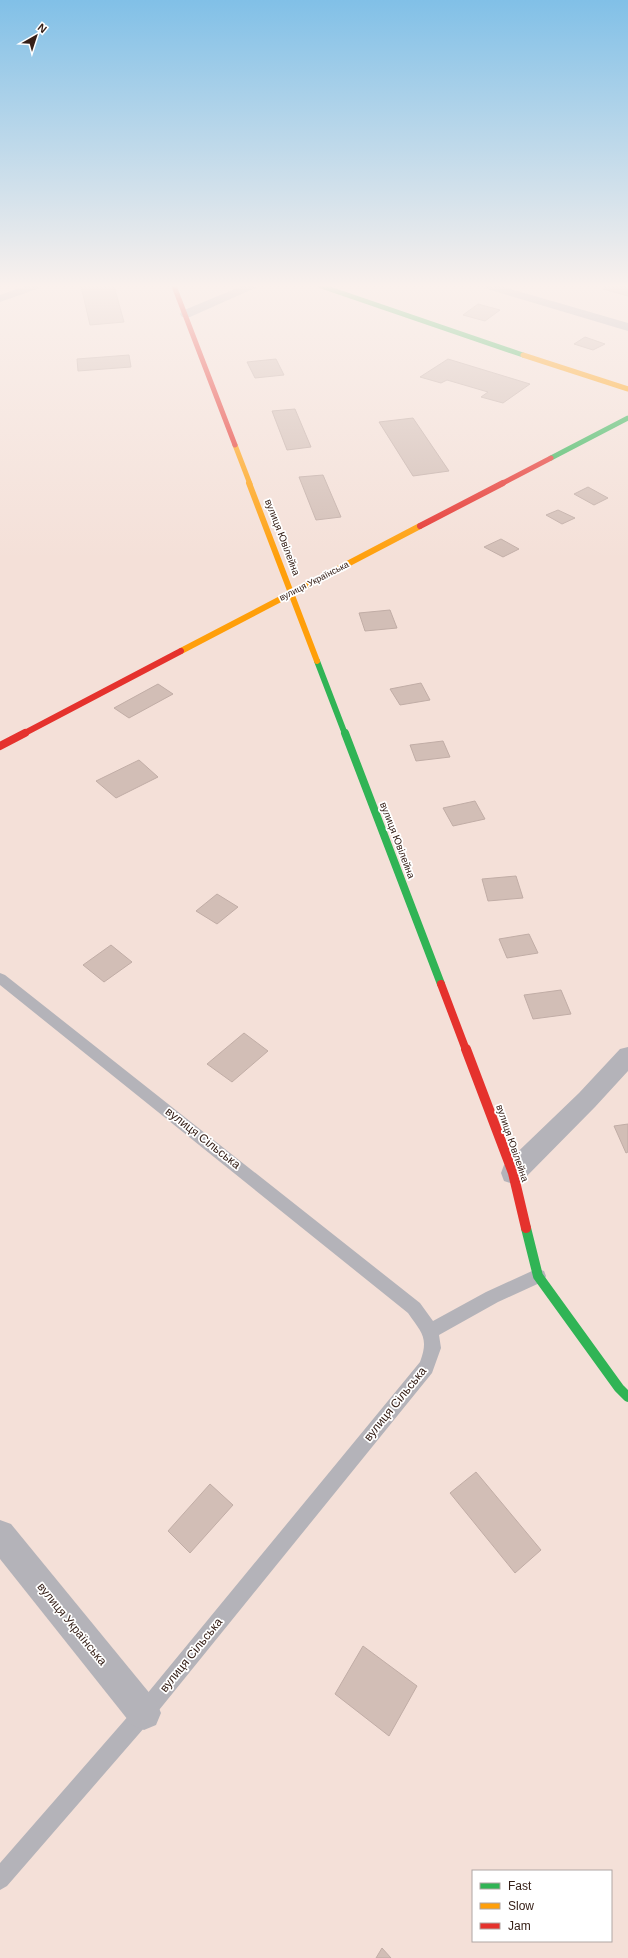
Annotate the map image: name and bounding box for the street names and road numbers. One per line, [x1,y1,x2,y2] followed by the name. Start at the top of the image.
[263,497,302,577] street label: вулиця Ювілейна
[278,559,350,603] street label: вулиця Українська
[378,800,417,880] street label: вулиця Ювілейна
[494,1103,531,1184] street label: вулиця Ювілейна
[163,1104,244,1172] street label: вулиця Сільська
[361,1364,429,1444] street label: вулиця Сільська
[34,1580,110,1668] street label: вулиця Українська
[157,1615,225,1695] street label: вулиця Сільська

